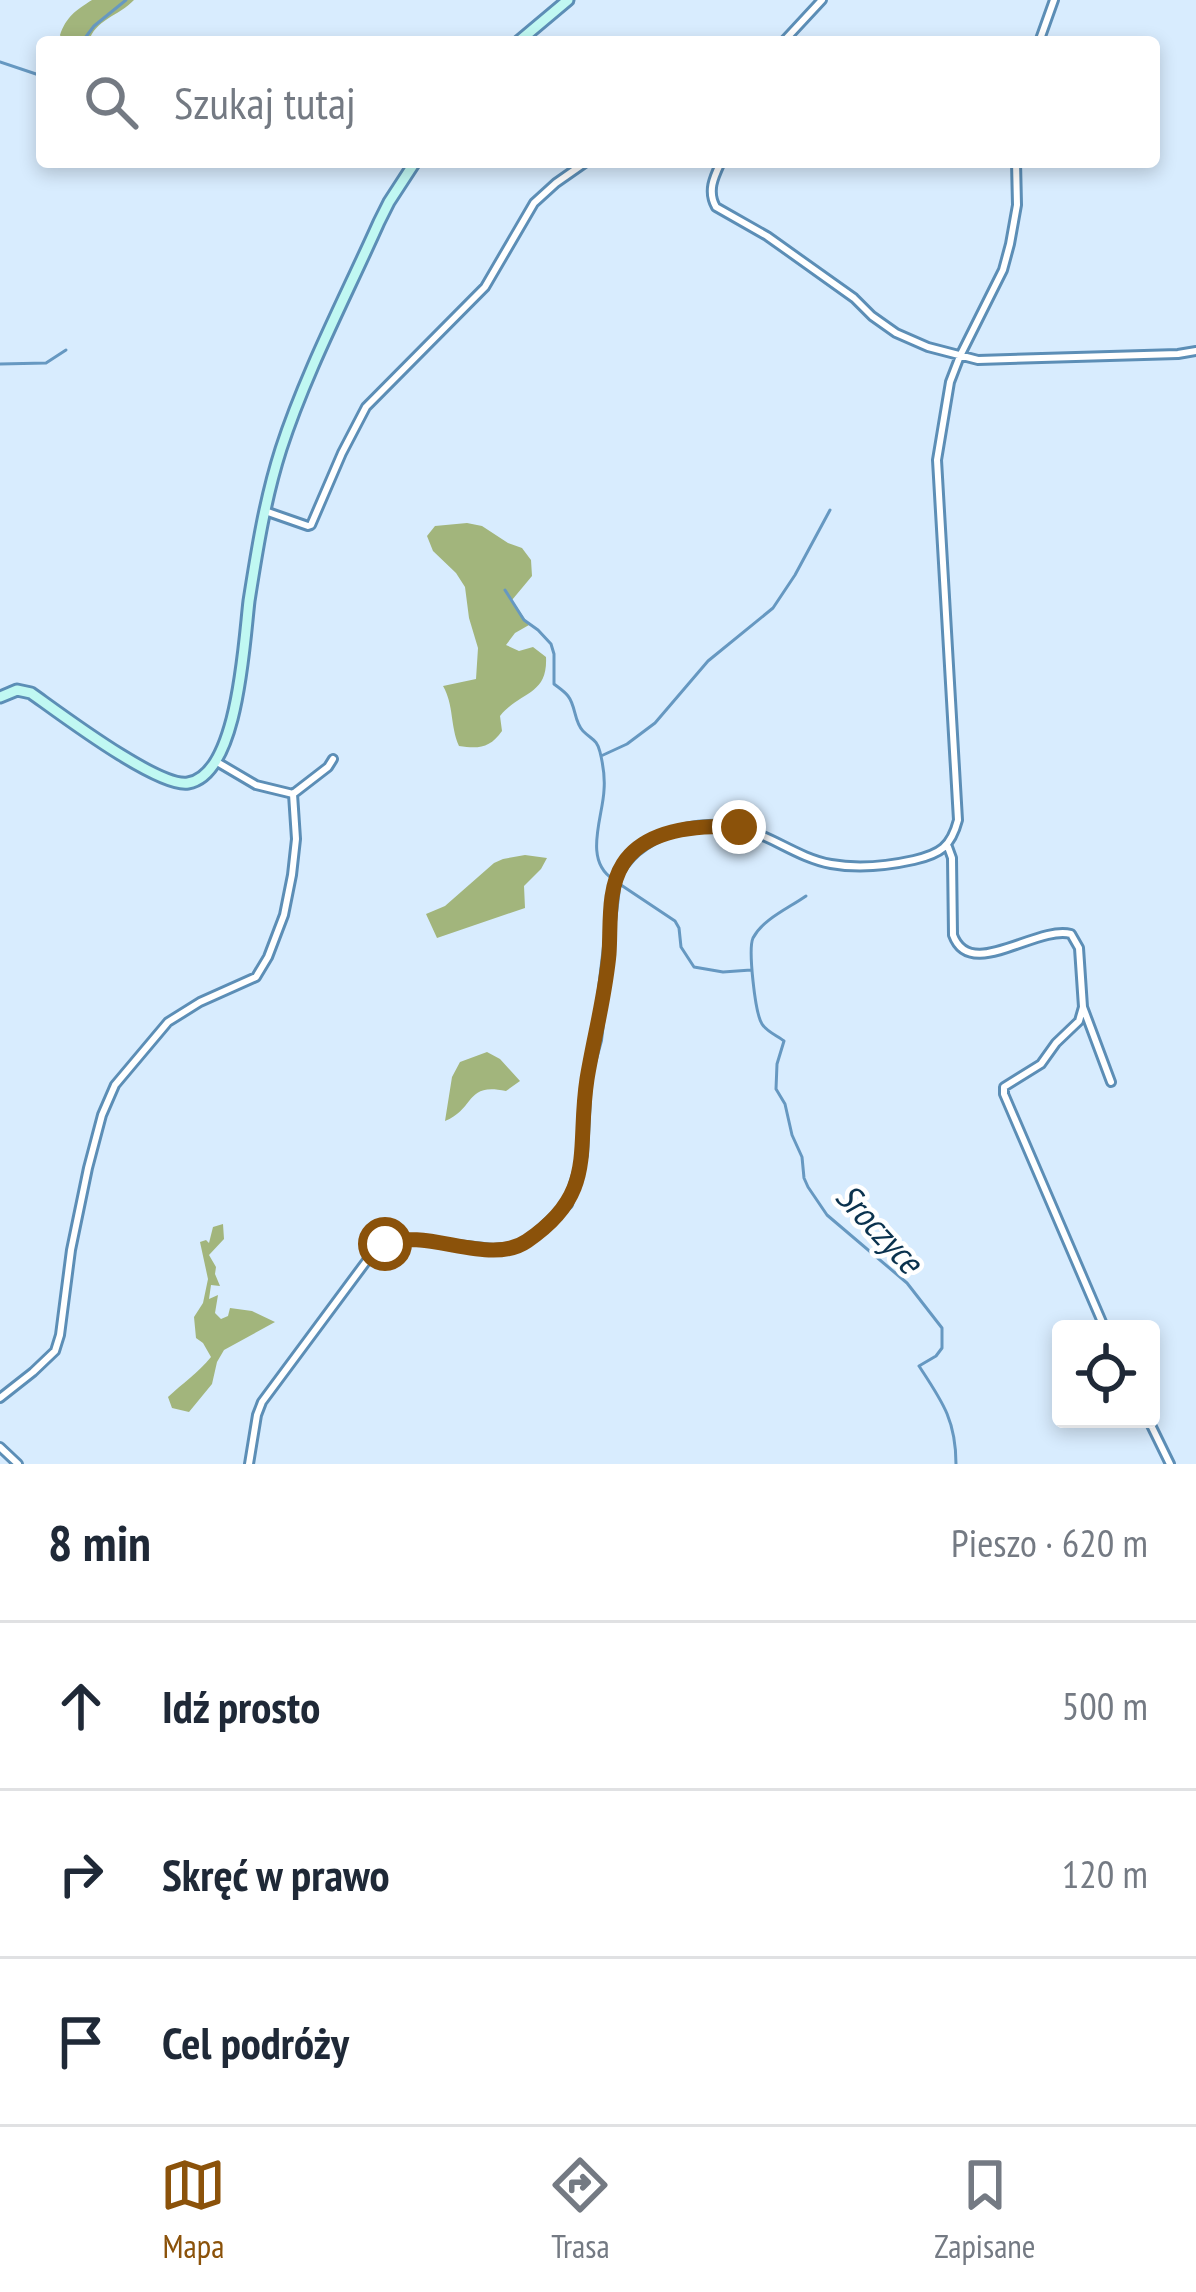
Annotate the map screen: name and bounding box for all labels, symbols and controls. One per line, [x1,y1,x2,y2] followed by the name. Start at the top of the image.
[36,36,1160,168] search box
[78,69,144,135] icon: search
[174,73,356,131] text: Szukaj tutaj
[712,800,766,854] route end
[826,1173,935,1285] water label: Sroczyce
[358,1217,412,1271] route start
[1052,1320,1160,1428] map controls
[1052,1320,1160,1428] button: locate
[48,1509,151,1575] text: 8 min
[951,1517,1148,1568] text: Pieszo · 620 m
[48,1673,114,1739] icon: ahead
[162,1677,320,1735] text: Idź prosto
[1062,1680,1148,1731] text: 500 m
[48,1841,114,1907] icon: right
[162,1845,390,1903] text: Skręć w prawo
[1062,1848,1148,1899] text: 120 m
[48,2009,114,2075] icon: arrive
[162,2013,349,2071] text: Cel podróży
[160,2152,226,2267] tab: Mapa
[547,2152,613,2267] tab: Trasa
[934,2152,1036,2267] tab: Zapisane

